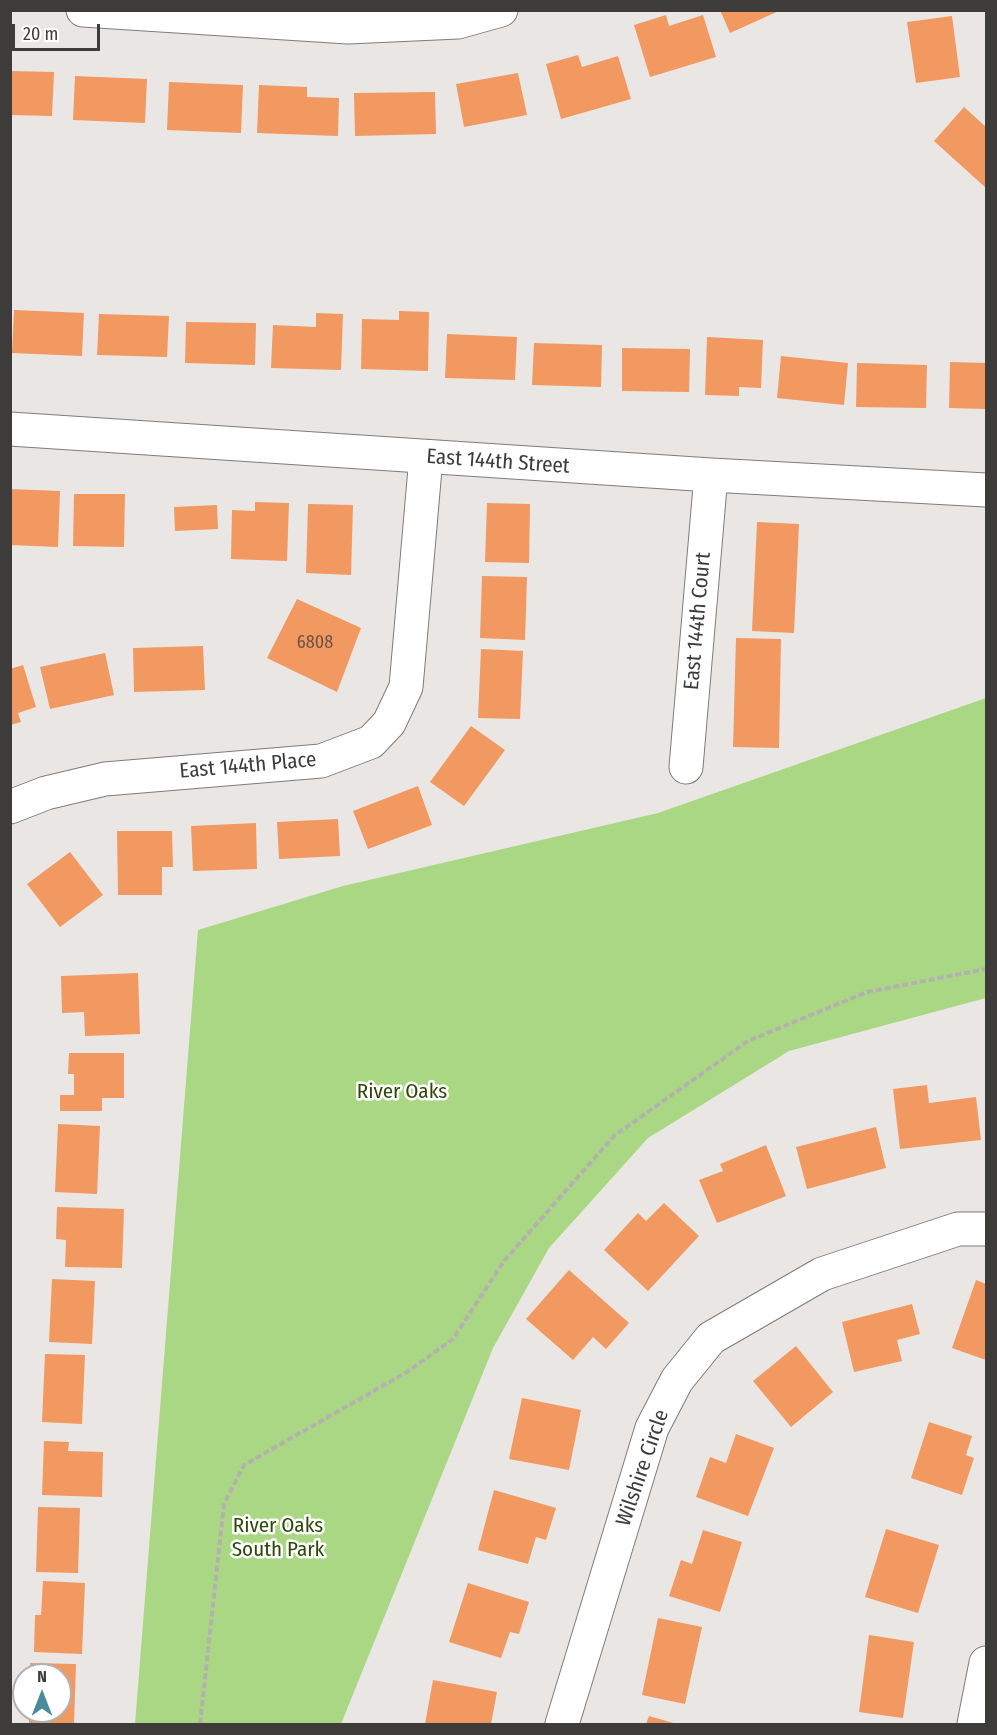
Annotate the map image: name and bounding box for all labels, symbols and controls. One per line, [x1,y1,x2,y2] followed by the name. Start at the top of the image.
[15,12,104,50] scale bar
[23,23,58,45] text: 20 m
[426,444,570,480] street label: East 144th Street
[679,551,717,691] street label: East 144th Court
[297,632,333,654] house number: 6808
[178,747,318,785] street label: East 144th Place
[357,1079,447,1105] park label: River Oaks
[611,1406,675,1530] street label: Wilshire Circle
[232,1513,324,1563] park label: River Oaks South Park
[12,1663,72,1723] north arrow
[37,1667,47,1686] text: N

